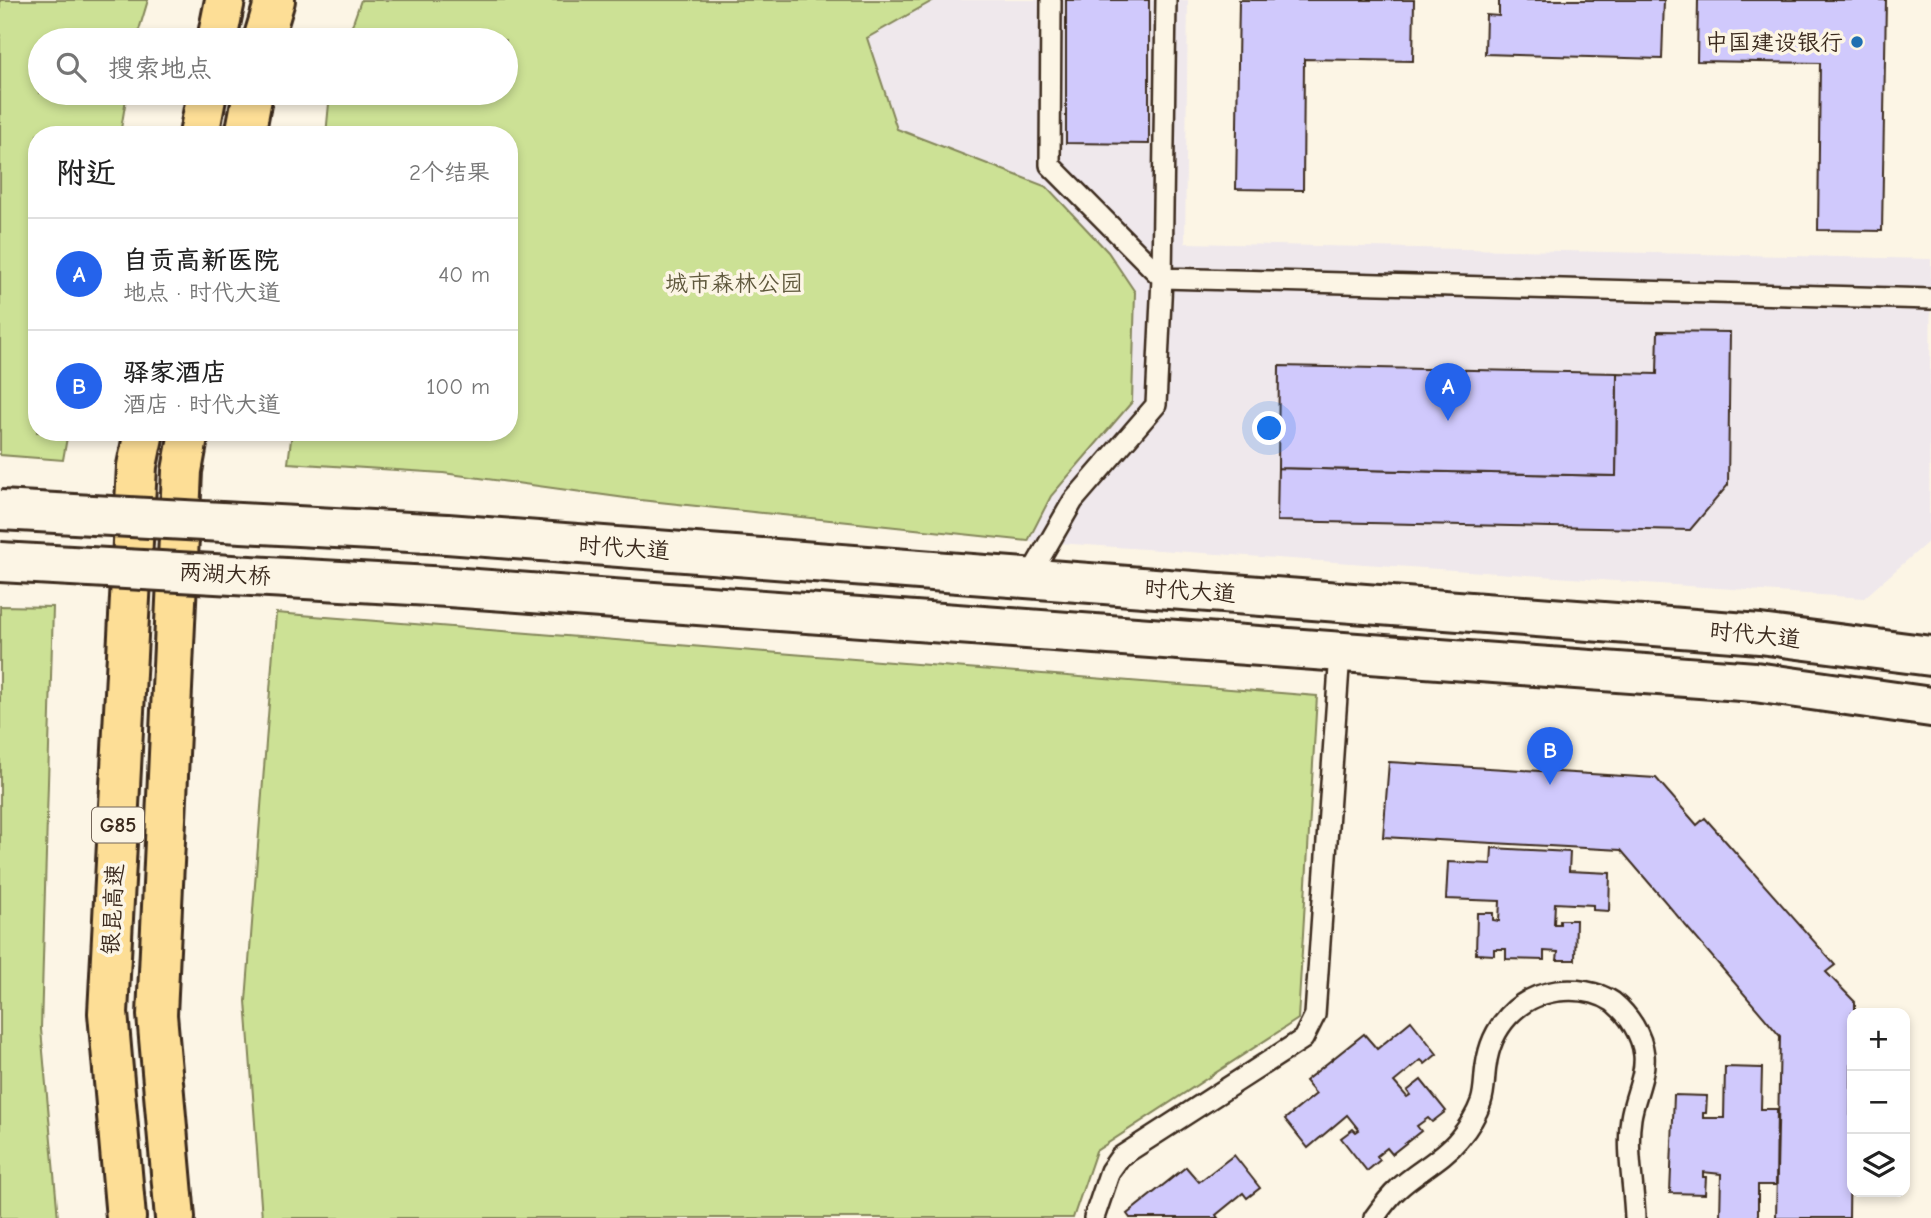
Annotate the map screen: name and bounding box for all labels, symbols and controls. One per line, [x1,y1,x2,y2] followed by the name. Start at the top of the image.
[28,28,518,105] search box
[1705,29,1843,56] place label: 中国建设银行
[1849,34,1865,50] marker: 中国建设银行
[52,48,90,86] icon: search
[108,54,212,84] text: 搜索地点
[56,156,116,191] text: 附近
[409,159,490,186] text: 2个结果
[123,246,279,276] text: 自贡高新医院
[73,261,85,288] text: A
[438,261,490,288] text: 40 m
[665,270,803,297] park label: 城市森林公园
[123,279,280,306] text: 地点 · 时代大道
[123,358,227,388] text: 驿家酒店
[1425,363,1471,421] pin: A
[72,373,86,400] text: B
[426,373,490,400] text: 100 m
[123,391,280,418] text: 酒店 · 时代大道
[1252,411,1286,445] your location
[577,531,671,565] street label: 时代大道
[178,558,272,590] street label: 两湖大桥
[1143,574,1237,608] street label: 时代大道
[1708,617,1802,653] street label: 时代大道
[1527,727,1573,785] pin: B
[92,808,144,842] road number: G85
[97,862,129,956] street label: 银昆高速
[1847,1008,1910,1197] map controls
[1847,1008,1910,1071] button: +
[1847,1071,1910,1134] button: −
[1847,1134,1910,1197] button: layers

